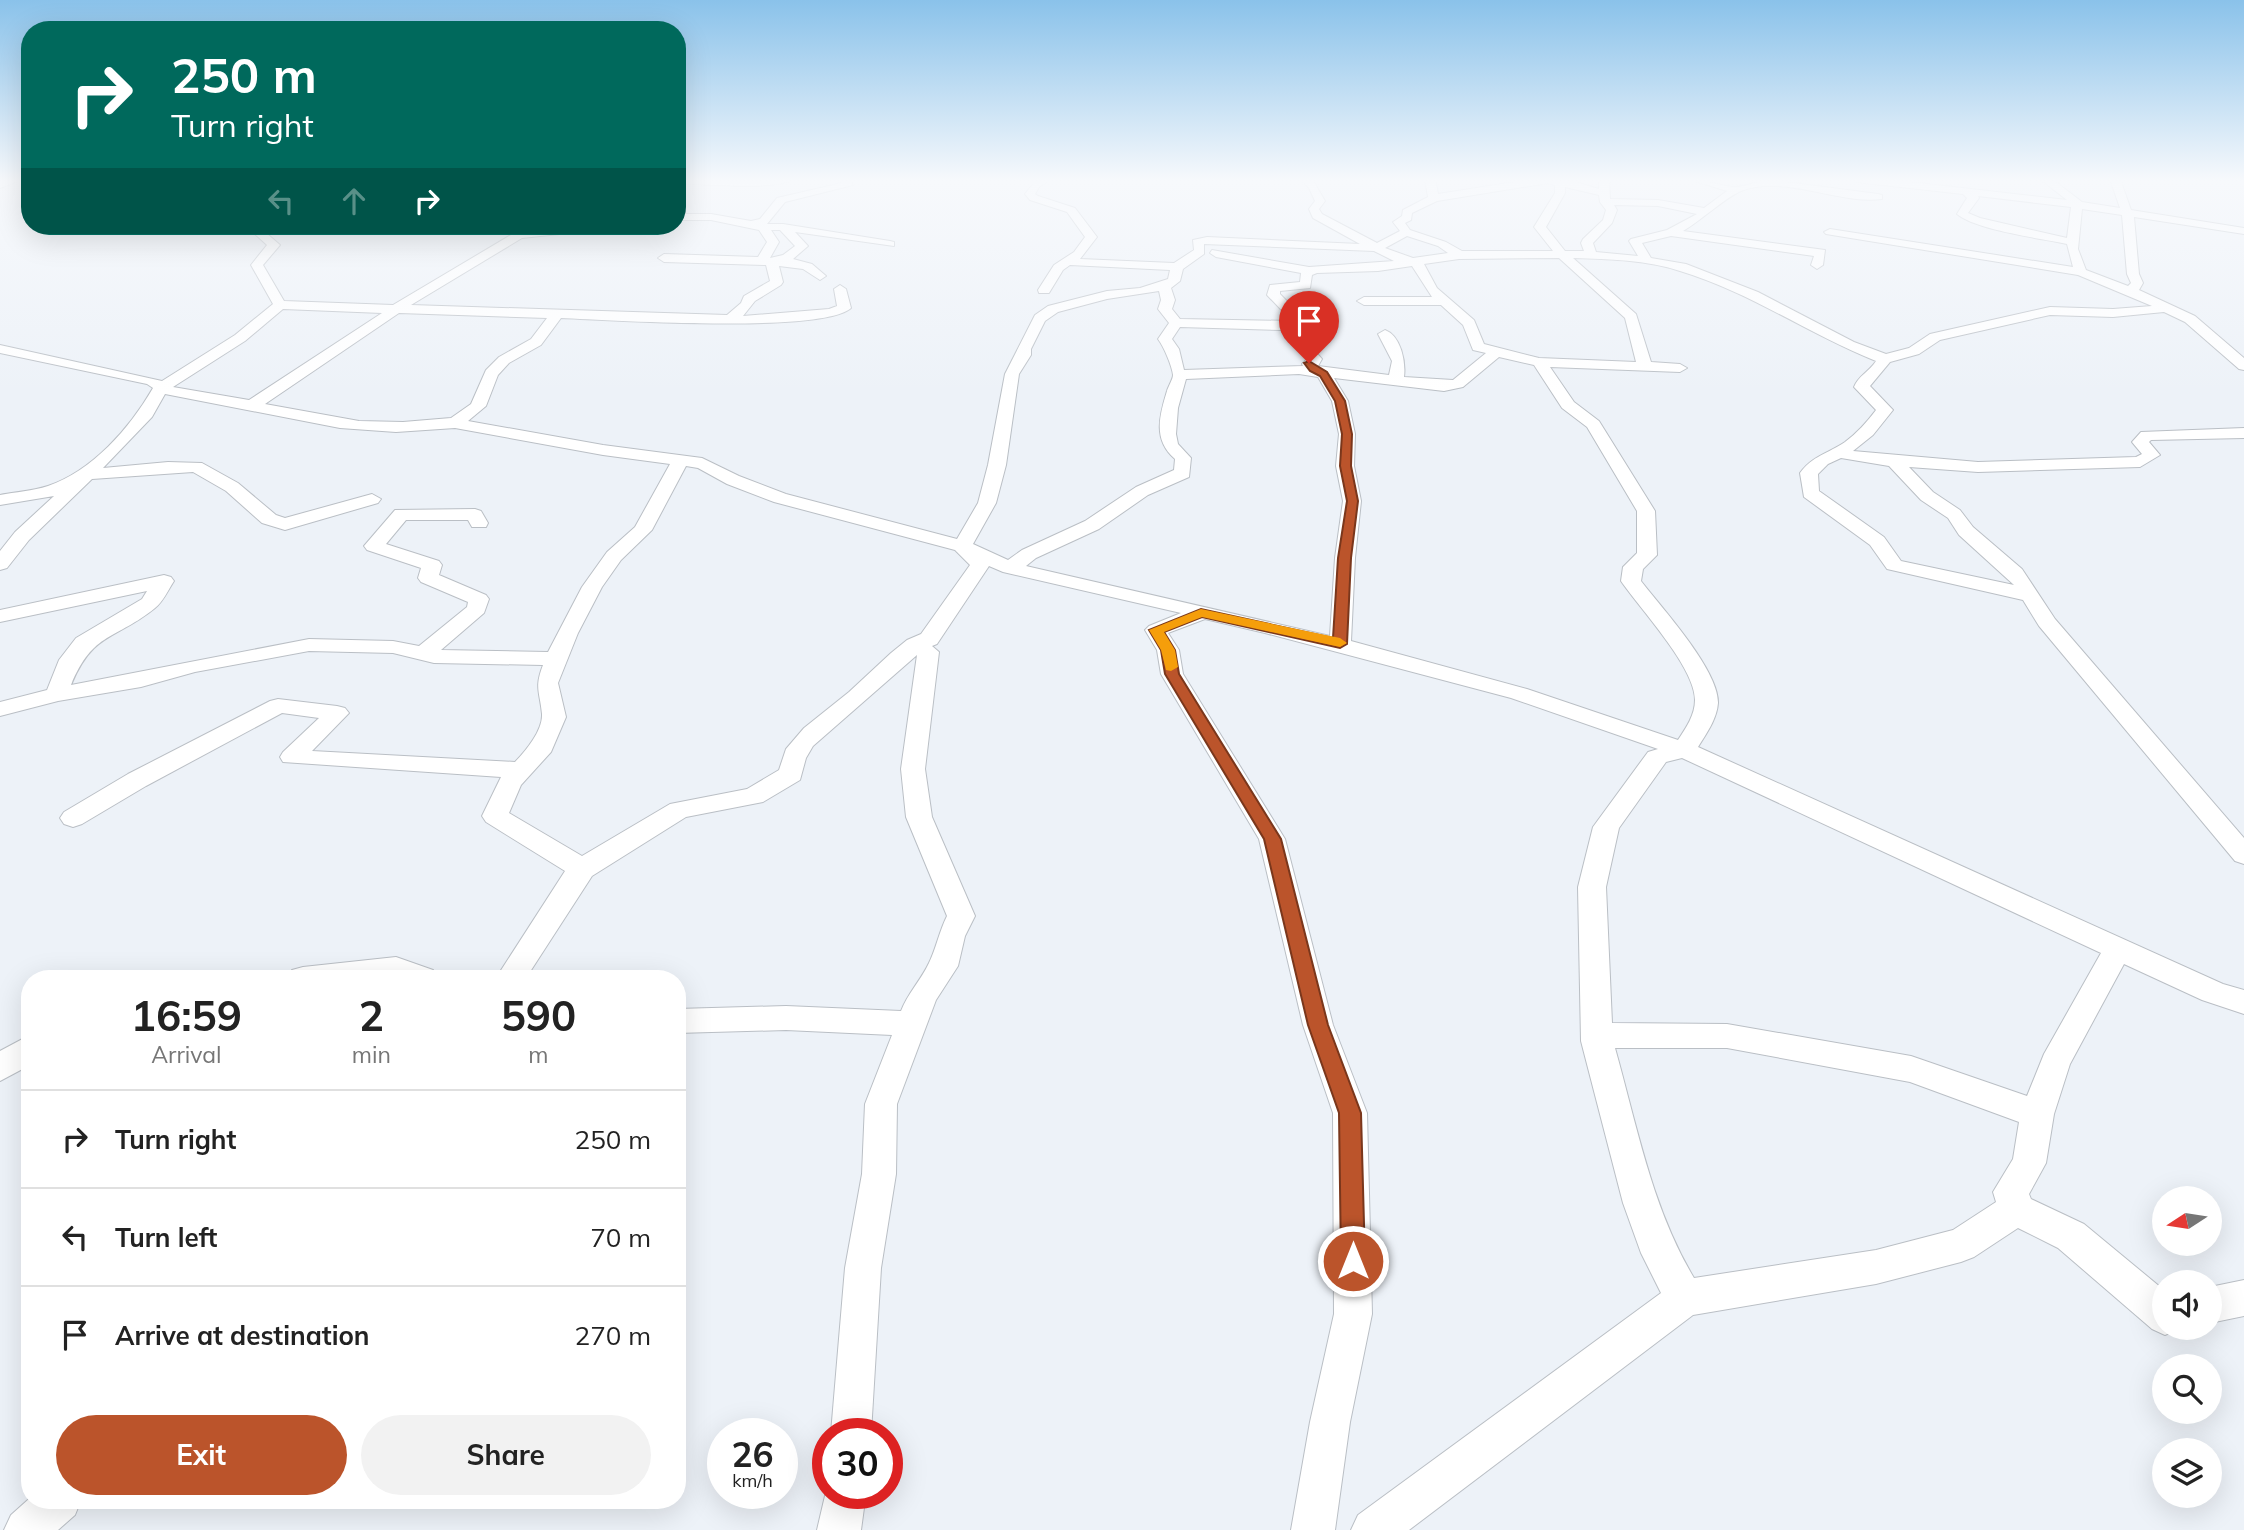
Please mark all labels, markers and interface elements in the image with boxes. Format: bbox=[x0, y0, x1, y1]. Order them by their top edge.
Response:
text: 250 m bbox=[171, 44, 317, 105]
icon: right bbox=[56, 49, 147, 140]
text: Turn right bbox=[171, 105, 314, 145]
icon: left bbox=[262, 182, 300, 220]
icon: ahead bbox=[335, 182, 373, 220]
icon: right bbox=[408, 182, 446, 220]
pin bbox=[1279, 291, 1339, 363]
icon: arrive bbox=[1290, 302, 1328, 340]
text: 16:59 bbox=[131, 989, 242, 1042]
text: 2 bbox=[359, 989, 384, 1042]
text: 590 bbox=[501, 989, 576, 1042]
text: Arrival bbox=[151, 1040, 222, 1069]
text: min bbox=[352, 1040, 391, 1069]
text: m bbox=[528, 1040, 549, 1069]
icon: right bbox=[56, 1120, 94, 1158]
text: Turn right bbox=[115, 1123, 236, 1156]
text: 250 m bbox=[575, 1123, 651, 1156]
north arrow bbox=[2152, 1186, 2222, 1256]
map controls bbox=[2152, 1186, 2222, 1508]
icon: left bbox=[56, 1218, 94, 1256]
text: Turn left bbox=[115, 1221, 217, 1254]
text: 70 m bbox=[590, 1221, 651, 1254]
position arrow bbox=[1316, 1224, 1390, 1298]
button: sound bbox=[2152, 1270, 2222, 1340]
icon: arrive bbox=[56, 1316, 94, 1354]
text: Arrive at destination bbox=[115, 1319, 370, 1352]
text: 270 m bbox=[575, 1319, 651, 1352]
button: search bbox=[2152, 1354, 2222, 1424]
button: Exit bbox=[56, 1415, 347, 1495]
button: Share bbox=[361, 1415, 651, 1495]
speed limit sign: 30 bbox=[812, 1418, 903, 1509]
text: 26 bbox=[731, 1432, 774, 1476]
button: layers bbox=[2152, 1438, 2222, 1508]
text: km/h bbox=[732, 1469, 773, 1492]

